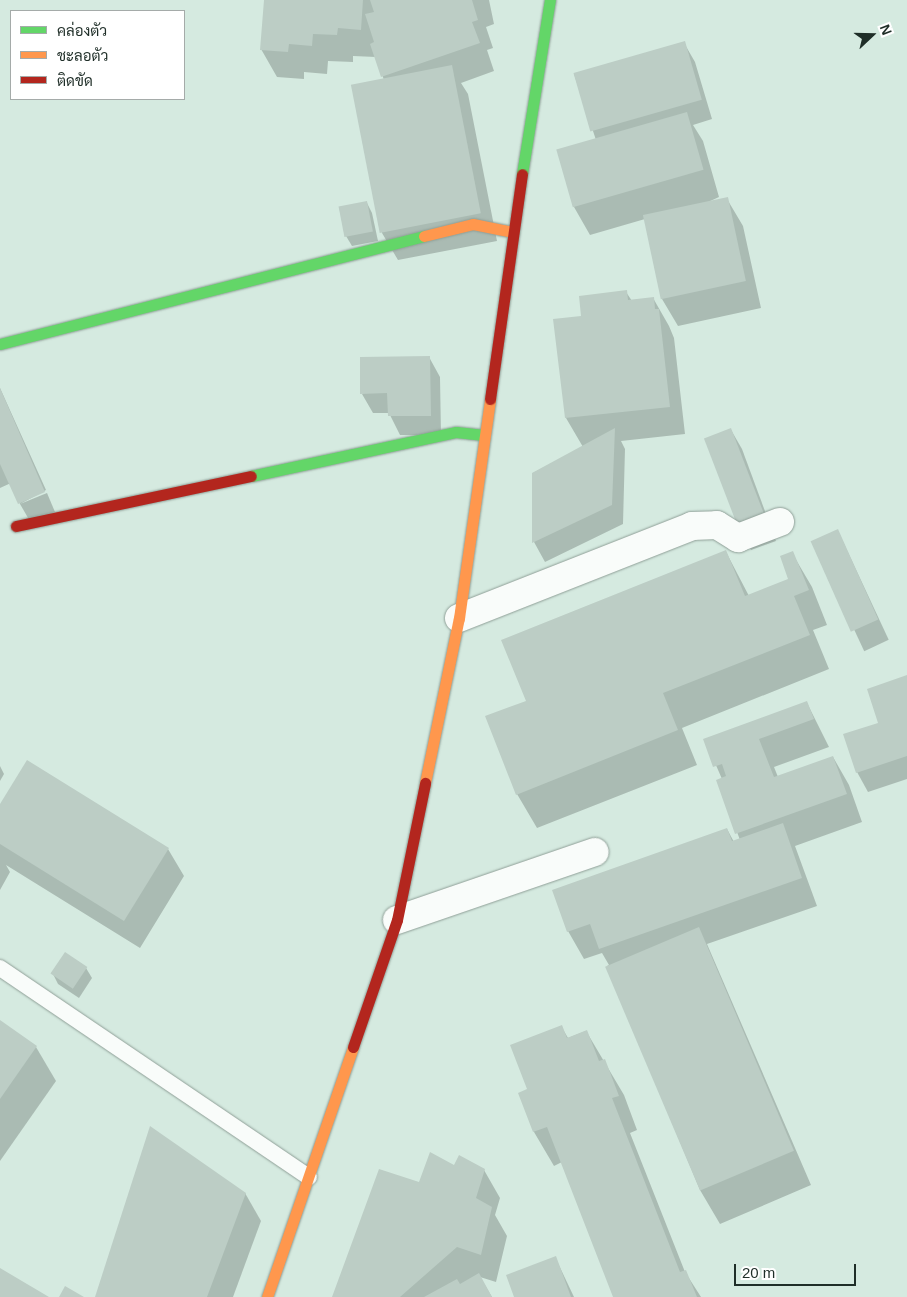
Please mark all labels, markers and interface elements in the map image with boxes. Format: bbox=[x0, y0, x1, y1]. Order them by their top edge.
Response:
legend bbox=[10, 10, 185, 100]
north arrow bbox=[847, 10, 897, 60]
text: คล่องตัว bbox=[57, 22, 107, 39]
text: N bbox=[877, 22, 895, 37]
text: ชะลอตัว bbox=[57, 47, 108, 64]
text: ติดขัด bbox=[57, 72, 93, 89]
scale bar bbox=[737, 1254, 860, 1286]
text: 20 m bbox=[742, 1264, 775, 1281]

